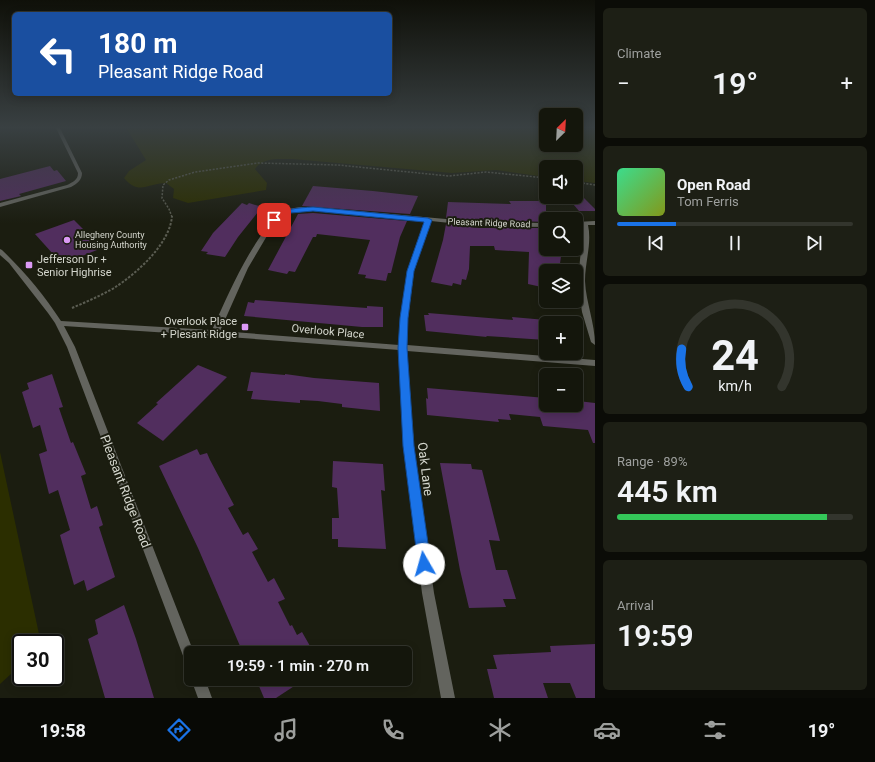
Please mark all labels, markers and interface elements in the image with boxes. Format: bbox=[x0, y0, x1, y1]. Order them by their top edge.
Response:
text: 180 m bbox=[98, 27, 177, 60]
icon: left bbox=[32, 28, 84, 80]
text: Climate bbox=[617, 46, 661, 61]
text: Pleasant Ridge Road bbox=[98, 61, 263, 82]
text: 19° bbox=[712, 66, 758, 101]
text: − bbox=[617, 71, 630, 96]
text: + bbox=[841, 71, 853, 96]
north arrow bbox=[539, 108, 583, 152]
map controls bbox=[539, 108, 583, 412]
button: sound bbox=[539, 160, 583, 204]
text: Open Road bbox=[677, 176, 751, 194]
text: Tom Ferris bbox=[677, 194, 739, 209]
pin bbox=[257, 203, 291, 237]
icon: arrive bbox=[263, 209, 285, 231]
button: search bbox=[539, 212, 583, 256]
street label: Pleasant Ridge Road bbox=[447, 217, 531, 229]
place label: Allegheny County Housing Authority bbox=[75, 230, 148, 250]
icon: previous bbox=[645, 232, 667, 254]
icon: pause bbox=[724, 232, 746, 254]
icon: next bbox=[803, 232, 825, 254]
marker: Allegheny County Housing Authority bbox=[62, 235, 72, 245]
place label: Jefferson Dr + Senior Highrise bbox=[37, 253, 112, 279]
marker: Jefferson Dr + Senior Highrise bbox=[24, 260, 34, 270]
button: layers bbox=[539, 264, 583, 308]
place label: Overlook Place + Plesant Ridge bbox=[161, 315, 237, 341]
button: + bbox=[539, 316, 583, 360]
marker: Overlook Place + Plesant Ridge bbox=[240, 322, 250, 332]
street label: Overlook Place bbox=[291, 322, 365, 341]
text: 24 bbox=[711, 331, 759, 380]
button: − bbox=[539, 368, 583, 412]
text: km/h bbox=[718, 378, 752, 394]
street label: Pleasant Ridge Road bbox=[97, 433, 154, 550]
street label: Oak Lane bbox=[415, 441, 436, 497]
text: Range · 89% bbox=[617, 454, 687, 469]
text: 445 km bbox=[617, 474, 718, 509]
position arrow bbox=[403, 543, 445, 585]
text: Arrival bbox=[617, 598, 654, 613]
text: 19:59 bbox=[617, 618, 694, 653]
speed limit sign: 30 bbox=[12, 634, 64, 686]
text: 19:59 · 1 min · 270 m bbox=[227, 657, 369, 675]
icon: directions bbox=[165, 716, 193, 744]
icon: music bbox=[272, 716, 300, 744]
icon: phone bbox=[379, 716, 407, 744]
icon: climate bbox=[486, 716, 514, 744]
icon: car bbox=[593, 716, 621, 744]
icon: filters bbox=[701, 716, 729, 744]
text: 19:58 bbox=[40, 720, 86, 741]
text: 19° bbox=[808, 720, 835, 741]

